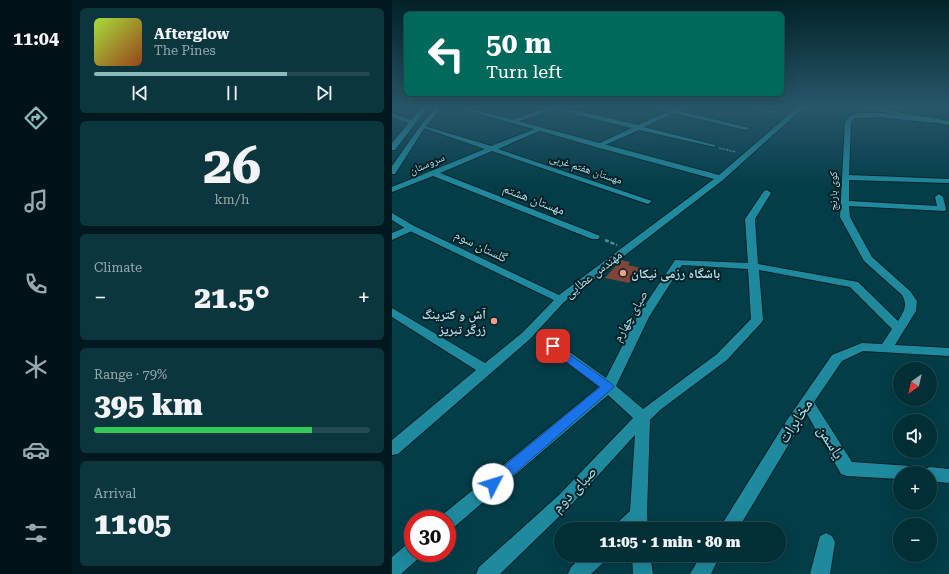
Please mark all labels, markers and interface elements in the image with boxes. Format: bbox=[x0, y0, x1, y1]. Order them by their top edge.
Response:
text: Afterglow bbox=[154, 25, 229, 43]
text: 50 m bbox=[486, 27, 551, 60]
text: 11:04 bbox=[13, 28, 59, 49]
icon: left bbox=[420, 28, 472, 80]
text: The Pines bbox=[154, 43, 216, 58]
text: Turn left bbox=[486, 61, 562, 82]
icon: previous bbox=[129, 82, 151, 104]
icon: pause bbox=[221, 82, 243, 104]
icon: next bbox=[313, 82, 335, 104]
icon: directions bbox=[22, 104, 50, 132]
text: 26 bbox=[203, 135, 261, 196]
street label: سروستان bbox=[407, 151, 447, 177]
street label: مهستان هفتم غربی bbox=[548, 151, 624, 188]
street label: کوی بارنج bbox=[827, 171, 840, 211]
street label: مهستان هشتم bbox=[501, 180, 567, 219]
icon: music bbox=[22, 187, 50, 215]
text: km/h bbox=[215, 192, 249, 207]
street label: گلستان سوم bbox=[452, 227, 510, 266]
street label: مهندس عطایی bbox=[561, 247, 625, 302]
text: Climate bbox=[94, 260, 142, 275]
place label: باشگاه رزمی نیکان bbox=[631, 266, 721, 282]
marker: باشگاه رزمی نیکان bbox=[618, 268, 628, 278]
icon: phone bbox=[22, 270, 50, 298]
text: 21.5° bbox=[194, 280, 270, 315]
text: − bbox=[94, 285, 106, 310]
text: + bbox=[358, 285, 370, 310]
street label: صبای چهارم bbox=[609, 288, 651, 345]
place label: آش و کترینگ زرگر تبریز bbox=[422, 307, 486, 337]
marker: آش و کترینگ زرگر تبریز bbox=[489, 316, 499, 326]
pin bbox=[536, 329, 570, 363]
icon: arrive bbox=[542, 335, 564, 357]
icon: climate bbox=[22, 353, 50, 381]
north arrow bbox=[893, 362, 937, 406]
map controls bbox=[893, 362, 937, 562]
text: Range · 79% bbox=[94, 367, 167, 382]
text: 395 km bbox=[94, 387, 203, 422]
street label: مخابرات bbox=[774, 395, 816, 447]
button: sound bbox=[893, 414, 937, 458]
street label: یاسمن bbox=[813, 422, 848, 463]
icon: car bbox=[22, 436, 50, 464]
street label: صبای دوم bbox=[547, 462, 601, 517]
position arrow bbox=[472, 463, 514, 505]
button: + bbox=[893, 466, 937, 510]
text: Arrival bbox=[94, 486, 136, 501]
text: 11:05 bbox=[94, 506, 171, 541]
speed limit sign: 30 bbox=[404, 510, 456, 562]
button: − bbox=[893, 518, 937, 562]
icon: filters bbox=[22, 519, 50, 547]
text: 11:05 · 1 min · 80 m bbox=[599, 533, 741, 551]

